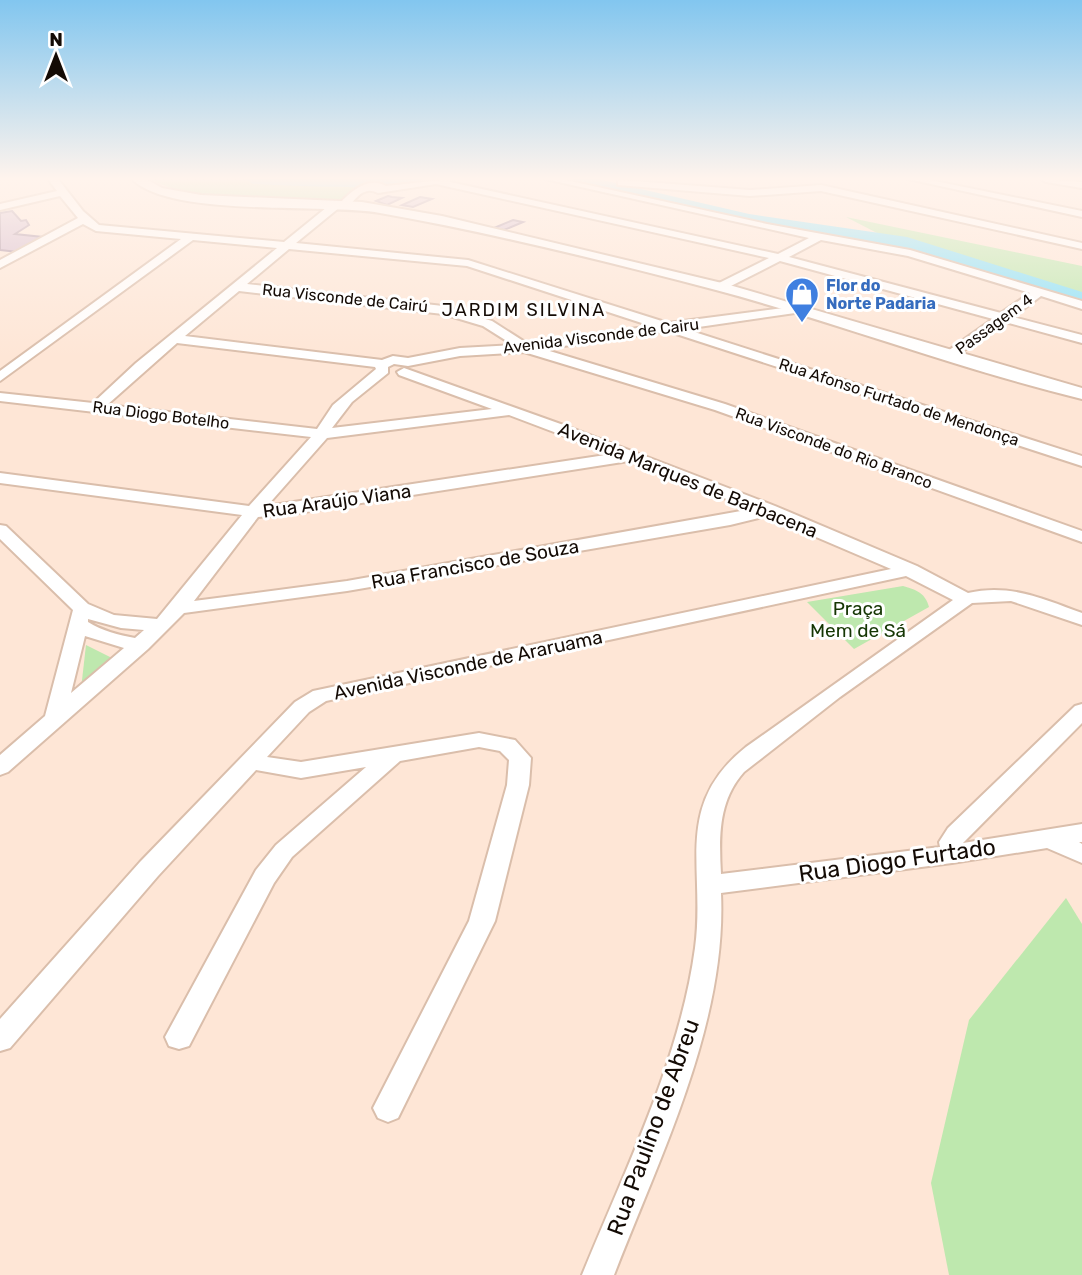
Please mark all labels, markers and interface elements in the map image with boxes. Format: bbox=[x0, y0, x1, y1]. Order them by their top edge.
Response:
north arrow bbox=[21, 21, 91, 91]
text: N bbox=[49, 28, 63, 51]
shop icon: Flor do Norte Padaria bbox=[783, 275, 821, 324]
place label: Flor do Norte Padaria bbox=[826, 276, 936, 313]
street label: Rua Visconde de Cairú bbox=[261, 280, 429, 316]
street label: Passagem 4 bbox=[952, 290, 1036, 358]
district label: JARDIM SILVINA bbox=[442, 299, 606, 321]
street label: Avenida Visconde de Cairu bbox=[502, 315, 700, 357]
street label: Rua Afonso Furtado de Mendonça bbox=[777, 354, 1021, 450]
street label: Rua Diogo Botelho bbox=[92, 397, 230, 433]
street label: Rua Visconde do Rio Branco bbox=[733, 403, 935, 493]
street label: Avenida Marques de Barbacena bbox=[555, 417, 821, 543]
street label: Rua Araújo Viana bbox=[261, 479, 413, 523]
street label: Rua Francisco de Souza bbox=[369, 534, 581, 594]
park label: Praça Mem de Sá bbox=[810, 597, 906, 642]
street label: Avenida Visconde de Araruama bbox=[332, 625, 604, 705]
street label: Rua Diogo Furtado bbox=[797, 832, 997, 888]
street label: Rua Paulino de Abreu bbox=[601, 1015, 705, 1239]

